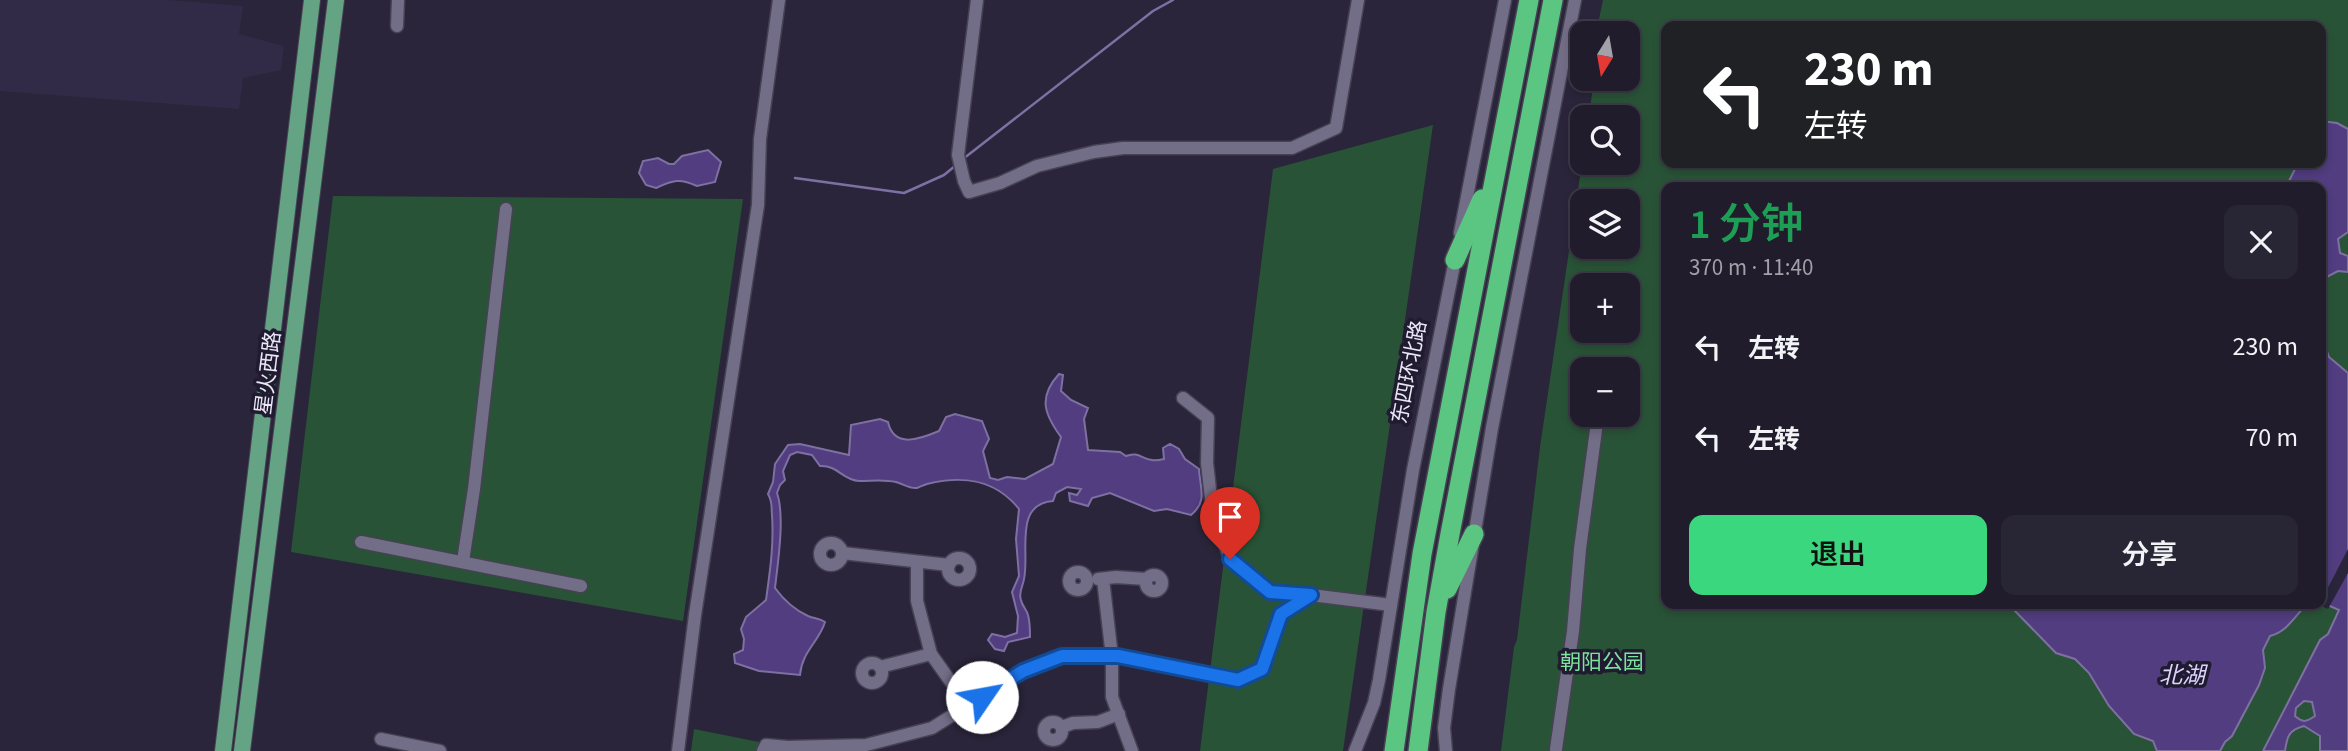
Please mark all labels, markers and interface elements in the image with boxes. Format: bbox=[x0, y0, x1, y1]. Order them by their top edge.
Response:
north arrow bbox=[1570, 21, 1640, 91]
map controls bbox=[1570, 21, 1640, 427]
text: 230 m bbox=[1804, 35, 1933, 105]
icon: left bbox=[1689, 49, 1780, 140]
text: 左转 bbox=[1804, 104, 1868, 150]
button: search bbox=[1570, 105, 1640, 175]
button: layers bbox=[1570, 189, 1640, 259]
text: 1 分钟 bbox=[1689, 195, 1803, 255]
button: close bbox=[2224, 205, 2298, 279]
text: 370 m · 11:40 bbox=[1689, 251, 1813, 284]
button: + bbox=[1570, 273, 1640, 343]
street label: 东四环北路 bbox=[1384, 318, 1434, 426]
icon: left bbox=[1689, 328, 1727, 366]
text: 230 m bbox=[2232, 328, 2298, 365]
street label: 星火西路 bbox=[248, 329, 288, 417]
text: 左转 bbox=[1748, 330, 1800, 367]
button: − bbox=[1570, 357, 1640, 427]
icon: left bbox=[1689, 419, 1727, 457]
text: 70 m bbox=[2245, 419, 2298, 456]
text: 左转 bbox=[1748, 421, 1800, 458]
pin bbox=[1200, 487, 1260, 559]
icon: arrive bbox=[1211, 498, 1249, 536]
button: 退出 bbox=[1689, 515, 1987, 595]
button: 分享 bbox=[2001, 515, 2298, 595]
park label: 朝阳公园 bbox=[1560, 647, 1644, 677]
water label: 北湖 bbox=[2159, 659, 2208, 692]
position arrow bbox=[945, 660, 1019, 734]

